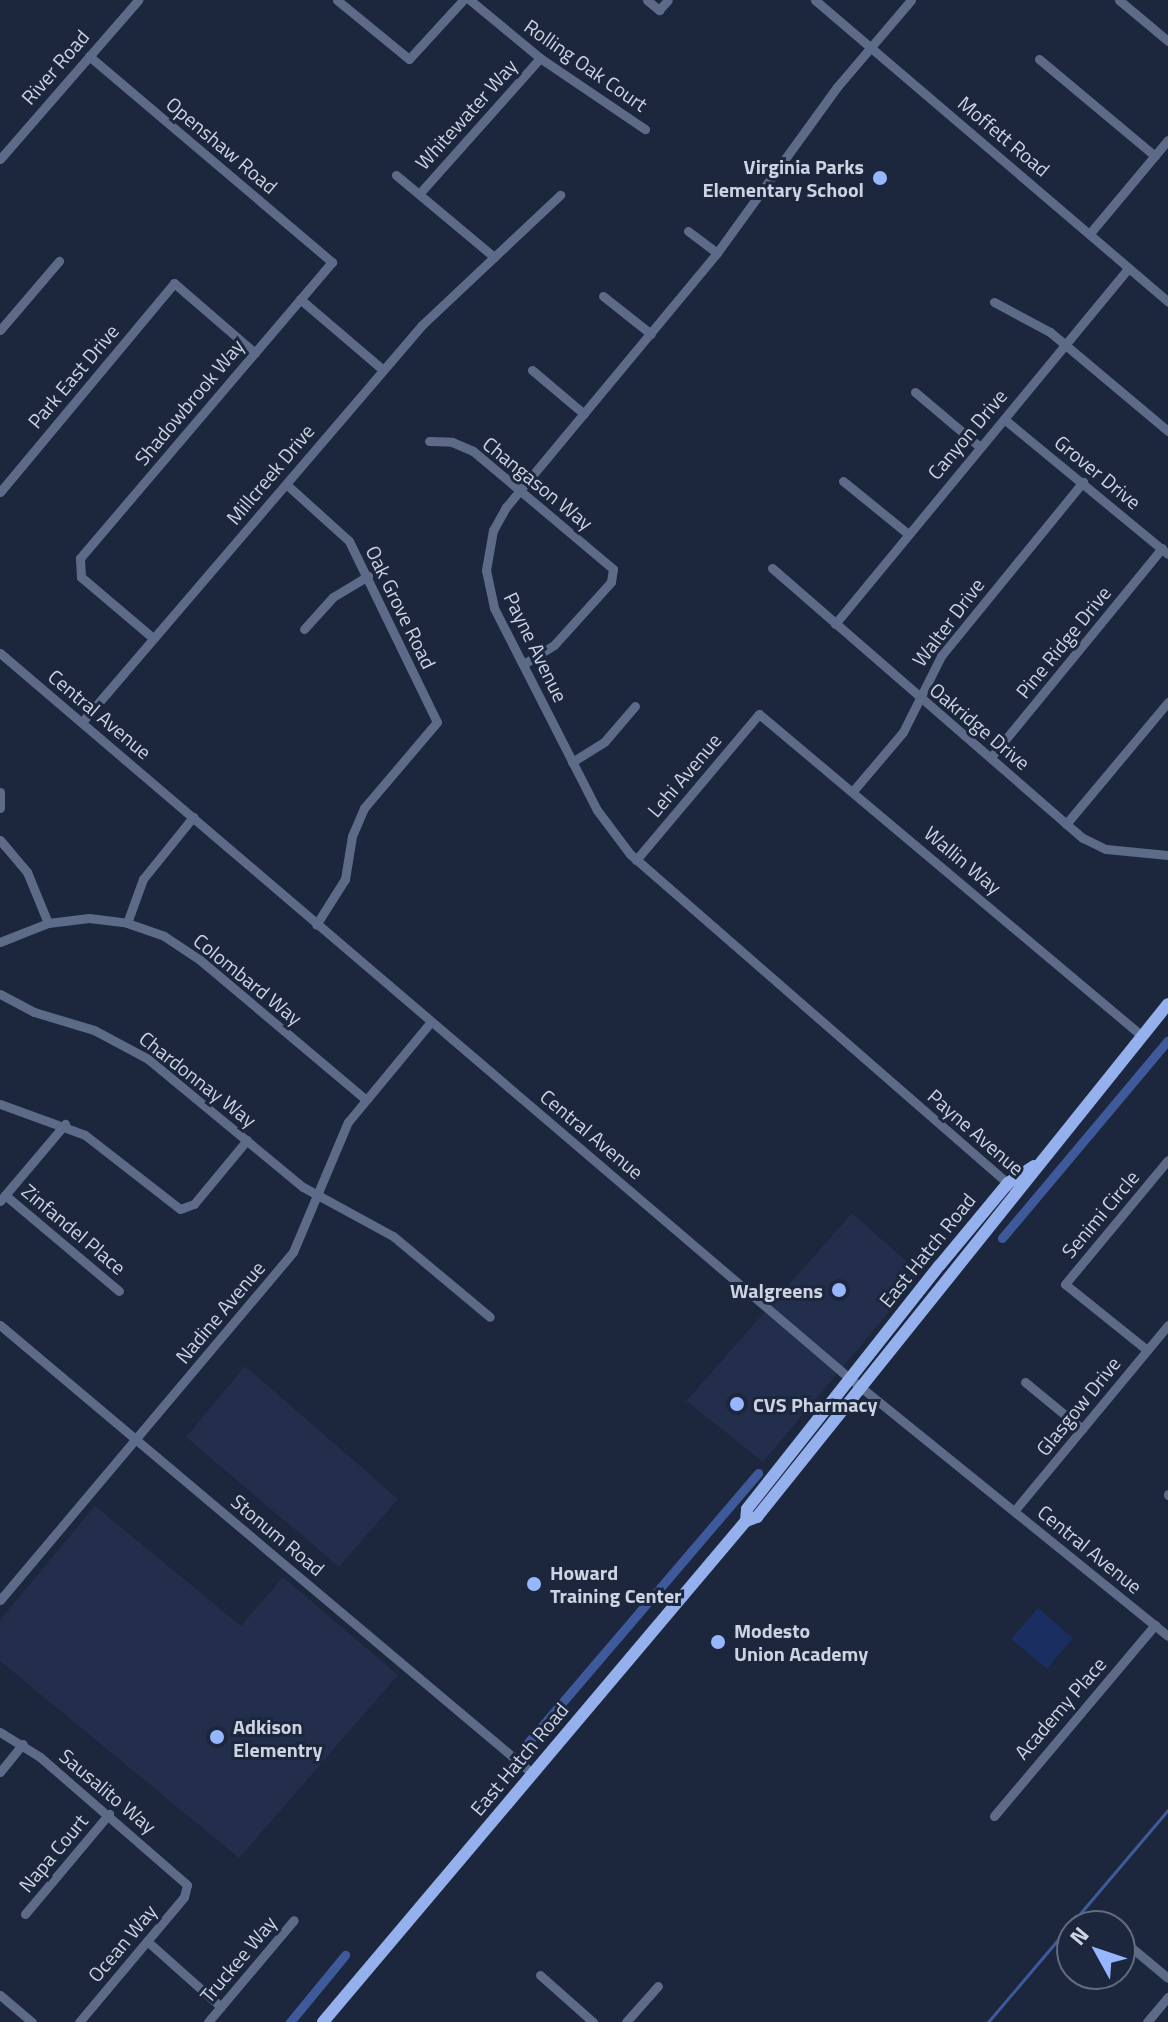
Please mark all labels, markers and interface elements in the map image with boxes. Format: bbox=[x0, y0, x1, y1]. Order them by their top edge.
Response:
street label: Rolling Oak Court bbox=[520, 14, 652, 116]
street label: River Road bbox=[16, 25, 94, 109]
street label: Whitewater Way bbox=[410, 54, 522, 174]
street label: Moffett Road bbox=[953, 91, 1055, 181]
street label: Openshaw Road bbox=[162, 92, 282, 198]
place label: Virginia Parks Elementary School bbox=[702, 154, 864, 201]
marker: Virginia Parks Elementary School bbox=[871, 169, 889, 187]
street label: Park East Drive bbox=[23, 319, 123, 433]
street label: Shadowbrook Way bbox=[129, 334, 249, 470]
street label: Canyon Drive bbox=[922, 384, 1012, 484]
street label: Millcreek Drive bbox=[221, 419, 319, 529]
street label: Grover Drive bbox=[1050, 430, 1146, 514]
street label: Changason Way bbox=[478, 431, 598, 535]
street label: Oak Grove Road bbox=[361, 542, 441, 672]
street label: Walter Drive bbox=[907, 573, 989, 671]
street label: Pine Ridge Drive bbox=[1010, 581, 1116, 703]
street label: Payne Avenue bbox=[499, 588, 573, 706]
street label: Central Avenue bbox=[44, 664, 156, 764]
street label: Oakridge Drive bbox=[925, 677, 1035, 775]
street label: Lehi Avenue bbox=[642, 728, 726, 822]
street label: Wallin Way bbox=[920, 821, 1006, 899]
street label: Colombard Way bbox=[189, 928, 307, 1030]
street label: Chardonnay Way bbox=[135, 1026, 261, 1132]
street label: Central Avenue bbox=[536, 1084, 648, 1184]
street label: Payne Avenue bbox=[923, 1084, 1029, 1180]
street label: Senimi Circle bbox=[1056, 1165, 1144, 1263]
street label: Zinfandel Place bbox=[17, 1179, 131, 1279]
street label: East Hatch Road bbox=[874, 1188, 980, 1312]
street label: Nadine Avenue bbox=[170, 1256, 270, 1368]
place label: Walgreens bbox=[730, 1278, 823, 1302]
marker: Walgreens bbox=[830, 1281, 848, 1299]
street label: Glasgow Drive bbox=[1031, 1352, 1125, 1460]
place label: CVS Pharmacy bbox=[753, 1392, 877, 1416]
marker: CVS Pharmacy bbox=[728, 1395, 746, 1413]
street label: Stonum Road bbox=[227, 1489, 329, 1581]
street label: Central Avenue bbox=[1033, 1500, 1147, 1598]
place label: Howard Training Center bbox=[550, 1560, 682, 1607]
marker: Howard Training Center bbox=[525, 1575, 543, 1593]
place label: Modesto Union Academy bbox=[734, 1618, 868, 1665]
marker: Modesto Union Academy bbox=[709, 1633, 727, 1651]
street label: Academy Place bbox=[1009, 1652, 1111, 1764]
street label: East Hatch Road bbox=[465, 1698, 573, 1820]
place label: Adkison Elementry bbox=[233, 1714, 322, 1761]
marker: Adkison Elementry bbox=[208, 1728, 226, 1746]
street label: Sausalito Way bbox=[55, 1744, 161, 1838]
street label: Napa Court bbox=[14, 1809, 92, 1897]
street label: Ocean Way bbox=[83, 1899, 161, 1987]
north arrow bbox=[1056, 1910, 1136, 1990]
street label: Truckee Way bbox=[195, 1911, 281, 2007]
text: N bbox=[1061, 1919, 1097, 1953]

